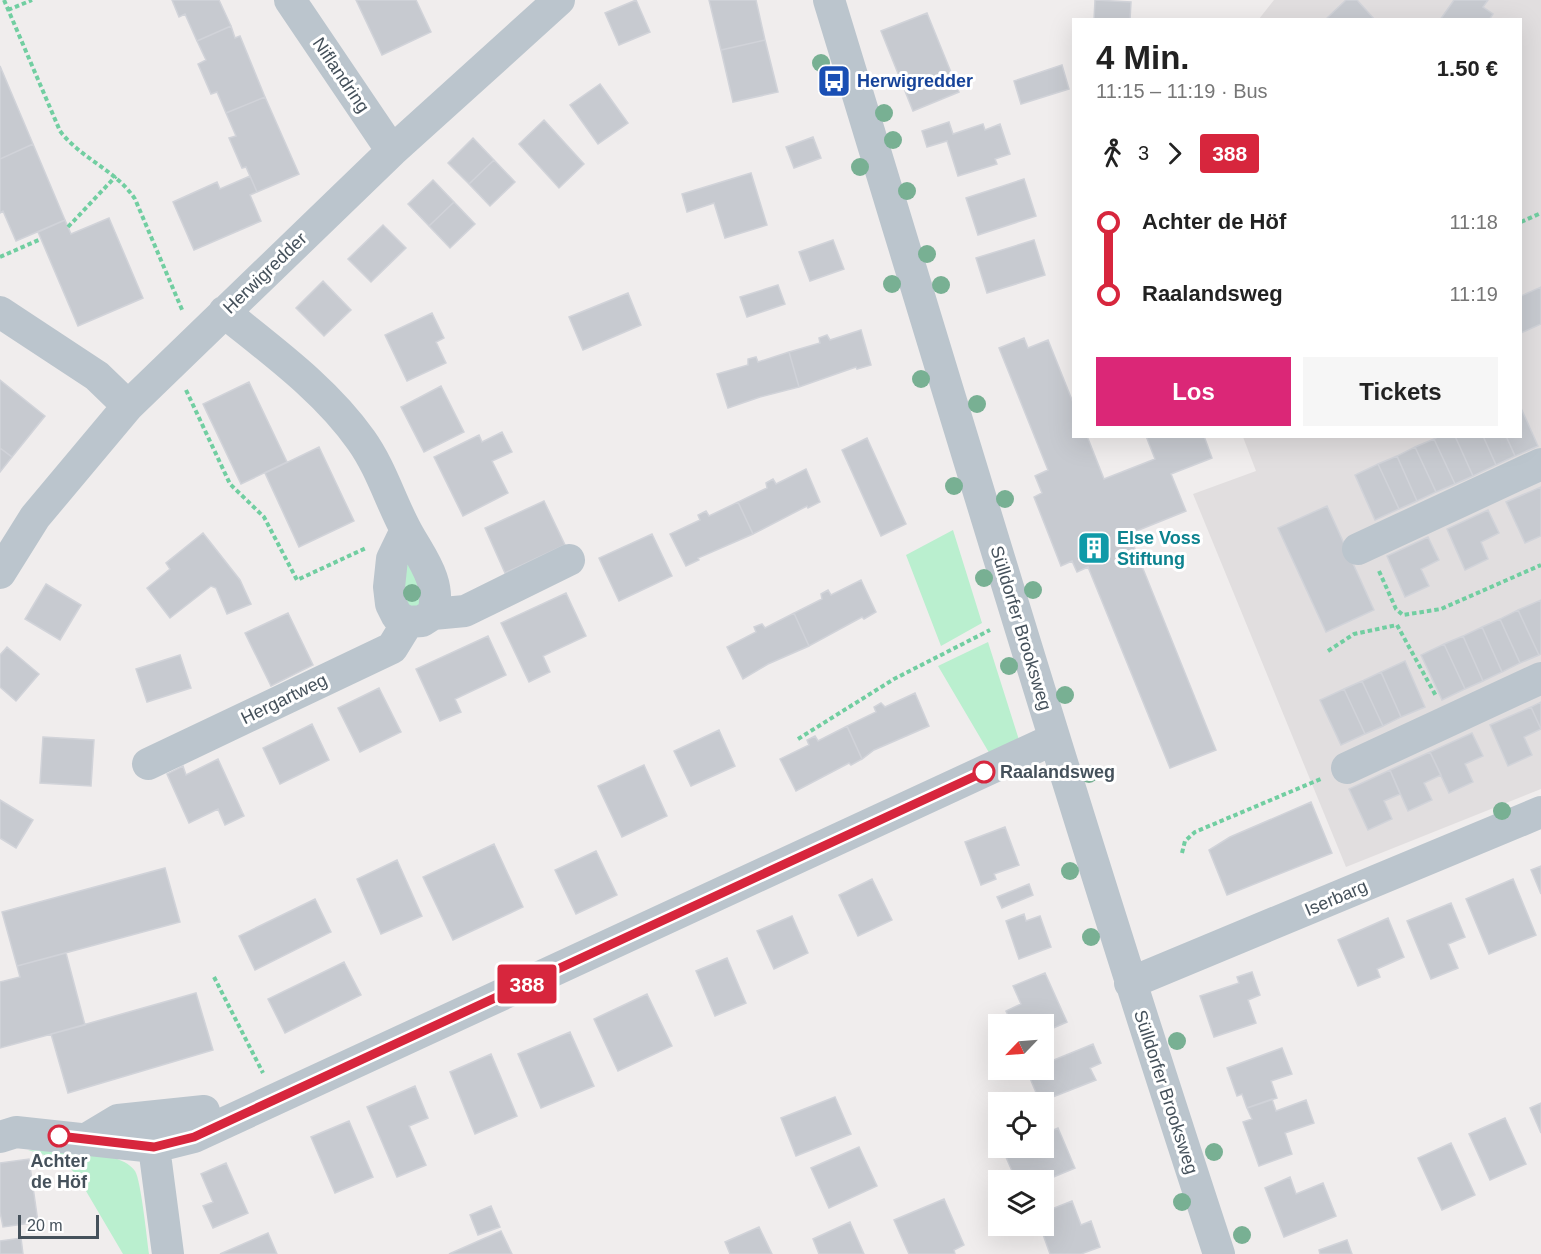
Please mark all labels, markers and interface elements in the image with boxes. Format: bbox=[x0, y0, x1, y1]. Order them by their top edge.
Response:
street label: Niflandring bbox=[309, 34, 373, 116]
text: 4 Min. bbox=[1096, 39, 1190, 76]
text: 1.50 € bbox=[1437, 56, 1498, 81]
bus stop icon: Herwigredder bbox=[816, 63, 852, 99]
place label: Herwigredder bbox=[857, 71, 973, 91]
text: 11:15 – 11:19 · Bus bbox=[1096, 80, 1268, 102]
icon: walk bbox=[1096, 137, 1129, 170]
icon: forward bbox=[1158, 137, 1191, 170]
text: 3 bbox=[1138, 142, 1149, 164]
text: 388 bbox=[1212, 142, 1247, 165]
text: Achter de Höf bbox=[1142, 209, 1286, 234]
text: 11:18 bbox=[1449, 211, 1498, 233]
street label: Herwigredder bbox=[219, 228, 311, 318]
text: Raalandsweg bbox=[1142, 281, 1283, 306]
text: 11:19 bbox=[1449, 283, 1498, 305]
button: Los bbox=[1096, 357, 1291, 426]
button: Tickets bbox=[1303, 357, 1498, 426]
place label: Else Voss Stiftung bbox=[1117, 528, 1201, 569]
building icon: Else Voss Stiftung bbox=[1076, 530, 1112, 566]
street label: Sülldorfer Brooksweg bbox=[986, 543, 1056, 713]
street label: Hergartweg bbox=[238, 670, 330, 728]
marker: Raalandsweg bbox=[973, 761, 995, 783]
place label: Raalandsweg bbox=[1000, 762, 1115, 782]
street label: Iserbarg bbox=[1302, 876, 1370, 920]
line badge: 388 bbox=[492, 964, 562, 1004]
text: 388 bbox=[509, 973, 545, 996]
street label: Sülldorfer Brooksweg bbox=[1130, 1008, 1202, 1176]
north arrow bbox=[988, 1014, 1054, 1080]
map controls bbox=[988, 1014, 1054, 1236]
button: locate bbox=[988, 1092, 1054, 1158]
marker: Achter de Höf bbox=[48, 1125, 70, 1147]
place label: Achter de Höf bbox=[30, 1151, 88, 1192]
button: layers bbox=[988, 1170, 1054, 1236]
scale bar bbox=[18, 1212, 99, 1240]
text: 20 m bbox=[27, 1217, 63, 1234]

